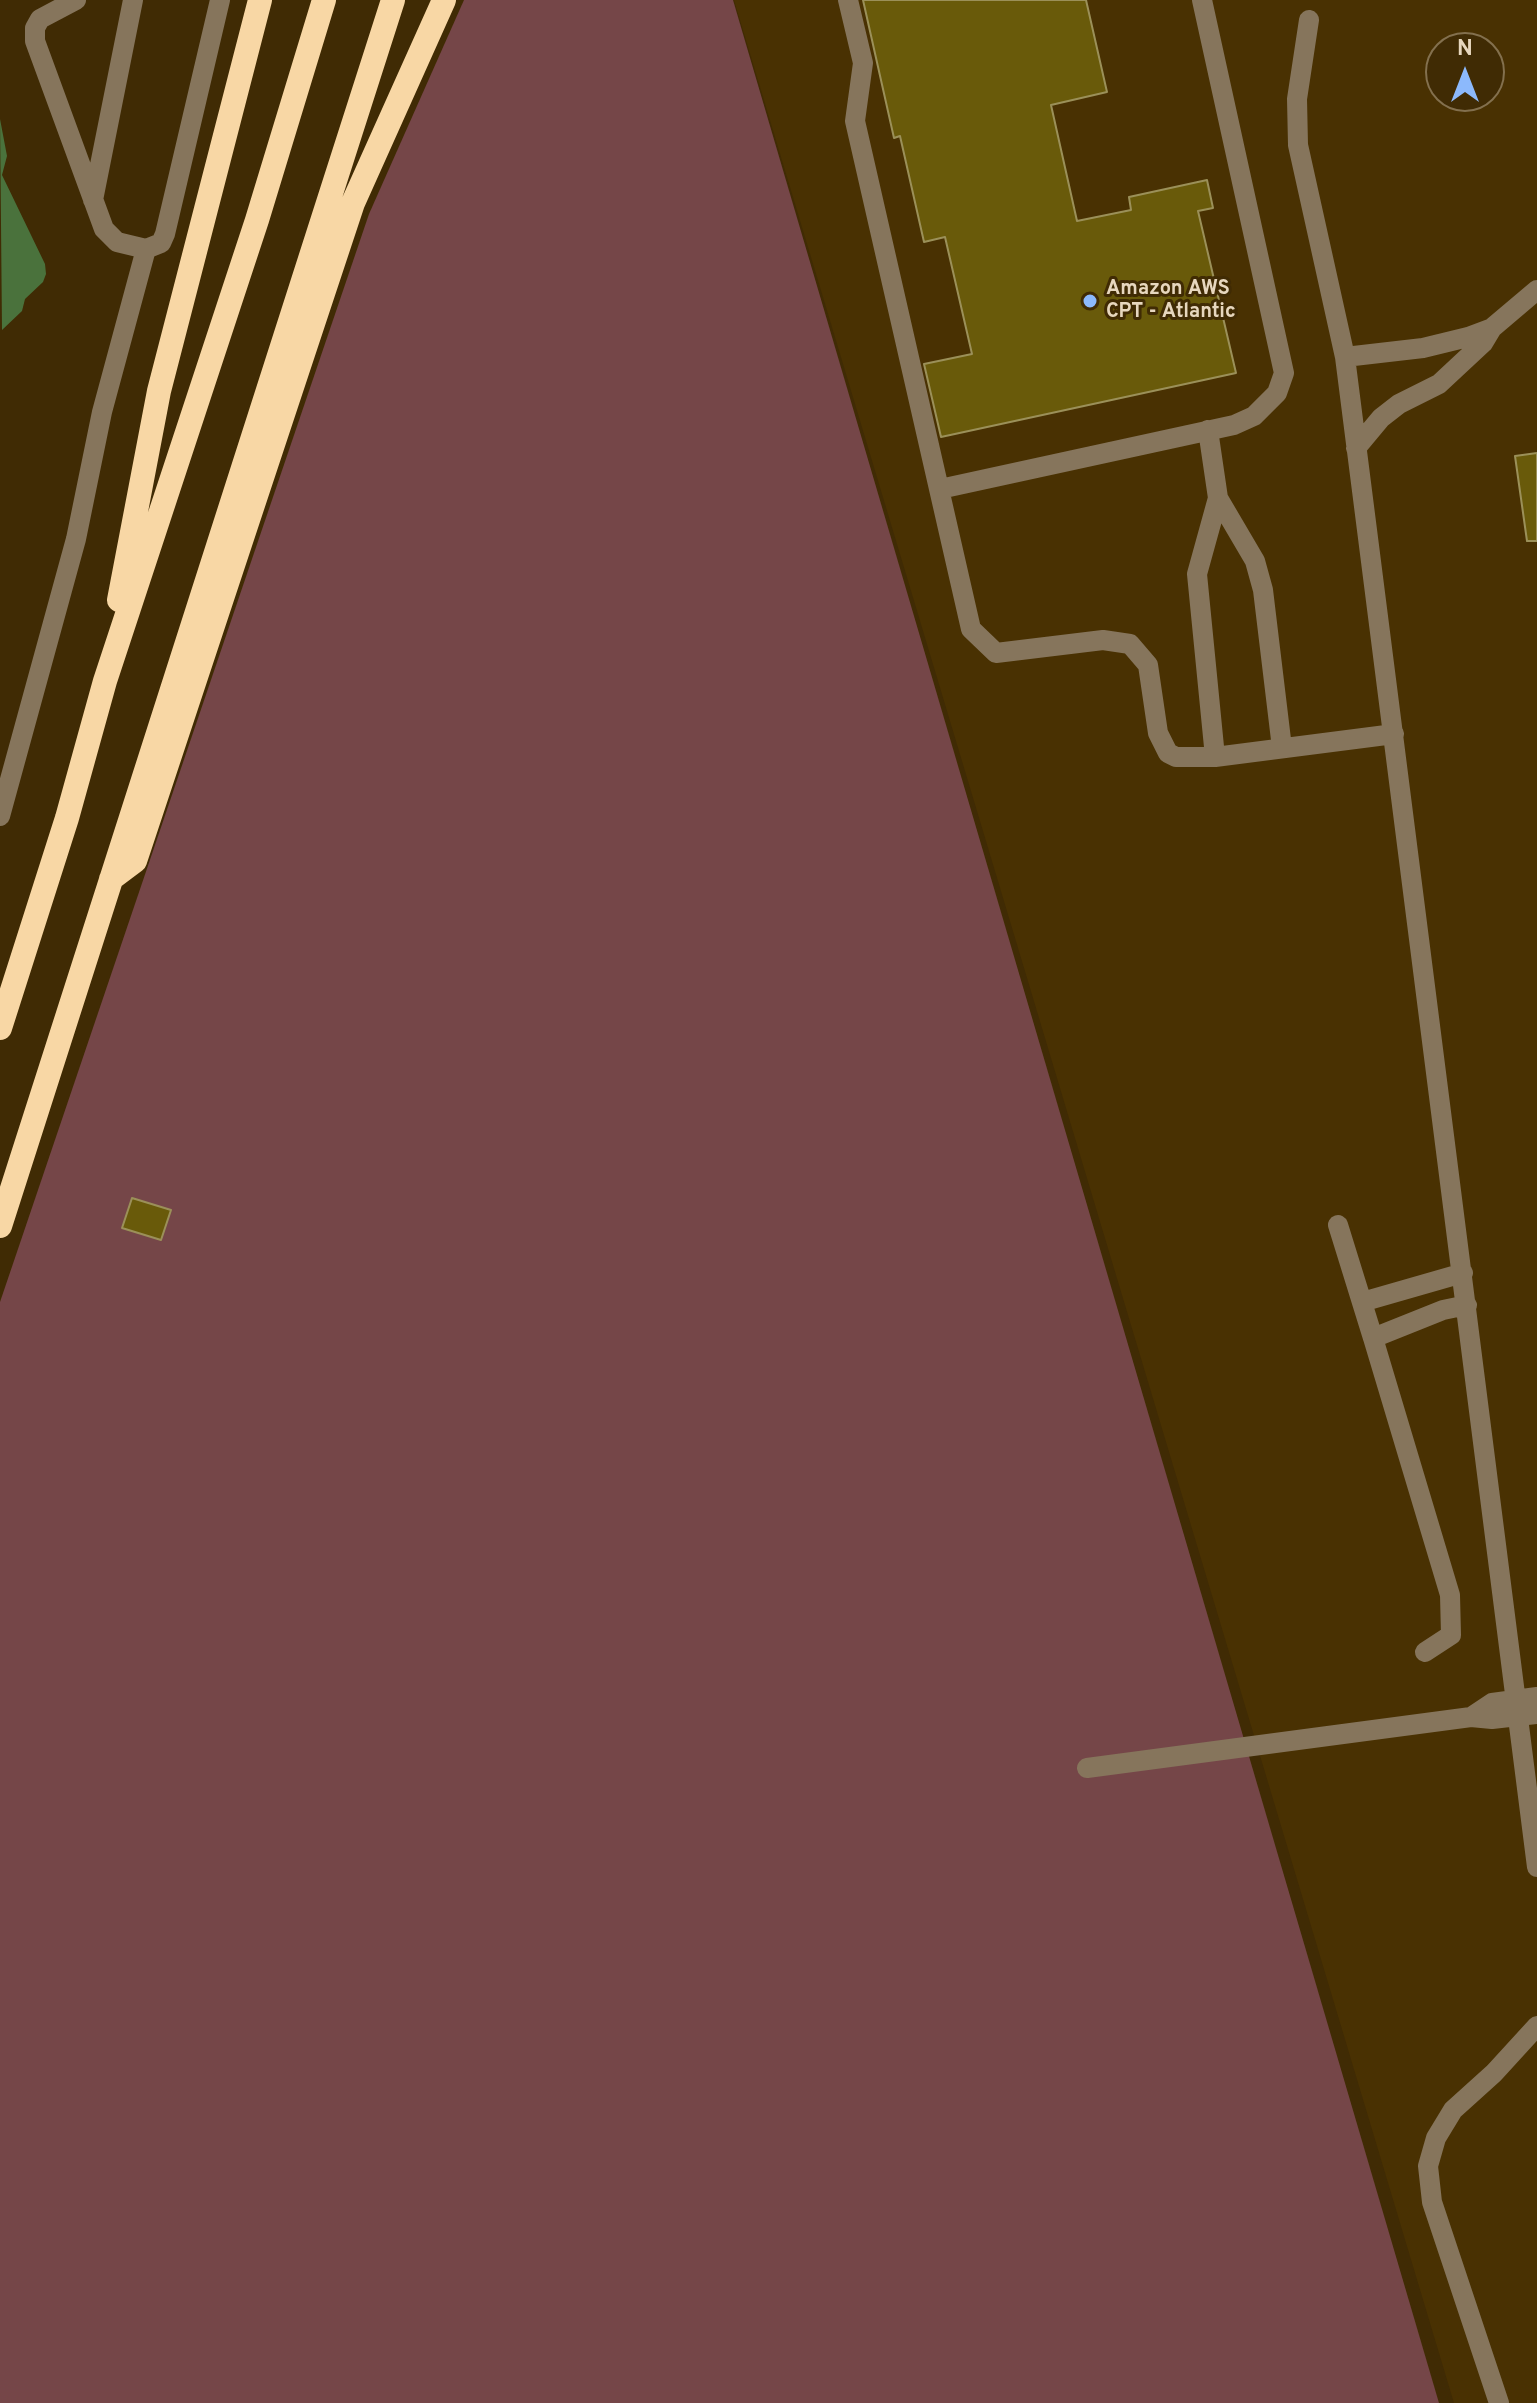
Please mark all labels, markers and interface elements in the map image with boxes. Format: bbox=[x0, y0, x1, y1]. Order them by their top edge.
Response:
north arrow bbox=[1425, 32, 1505, 112]
text: N bbox=[1457, 36, 1473, 63]
place label: Amazon AWS CPT - Atlantic bbox=[1106, 278, 1236, 325]
marker: Amazon AWS CPT - Atlantic bbox=[1081, 292, 1099, 310]

